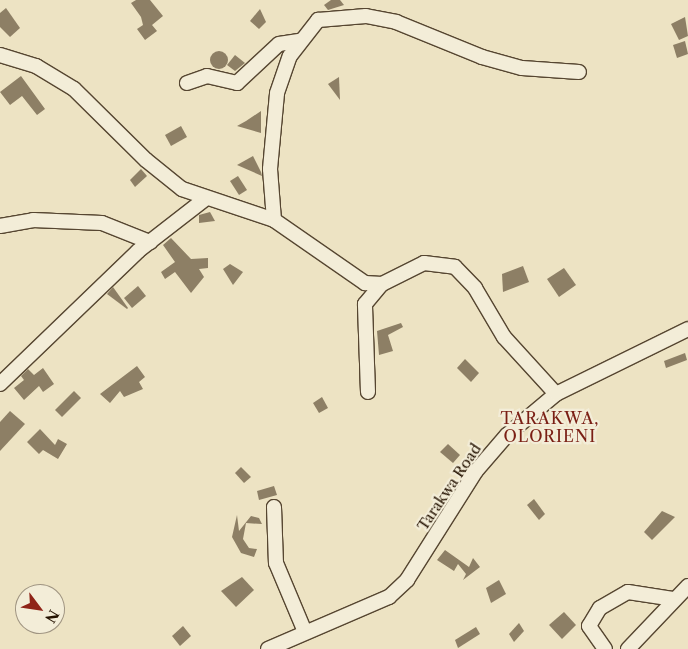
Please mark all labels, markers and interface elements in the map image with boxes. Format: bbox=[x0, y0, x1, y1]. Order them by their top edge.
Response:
district label: TARAKWA, OLORIENI bbox=[499, 408, 601, 446]
street label: Tarakwa Road bbox=[413, 440, 485, 534]
north arrow bbox=[15, 584, 65, 634]
text: N bbox=[41, 606, 63, 626]

